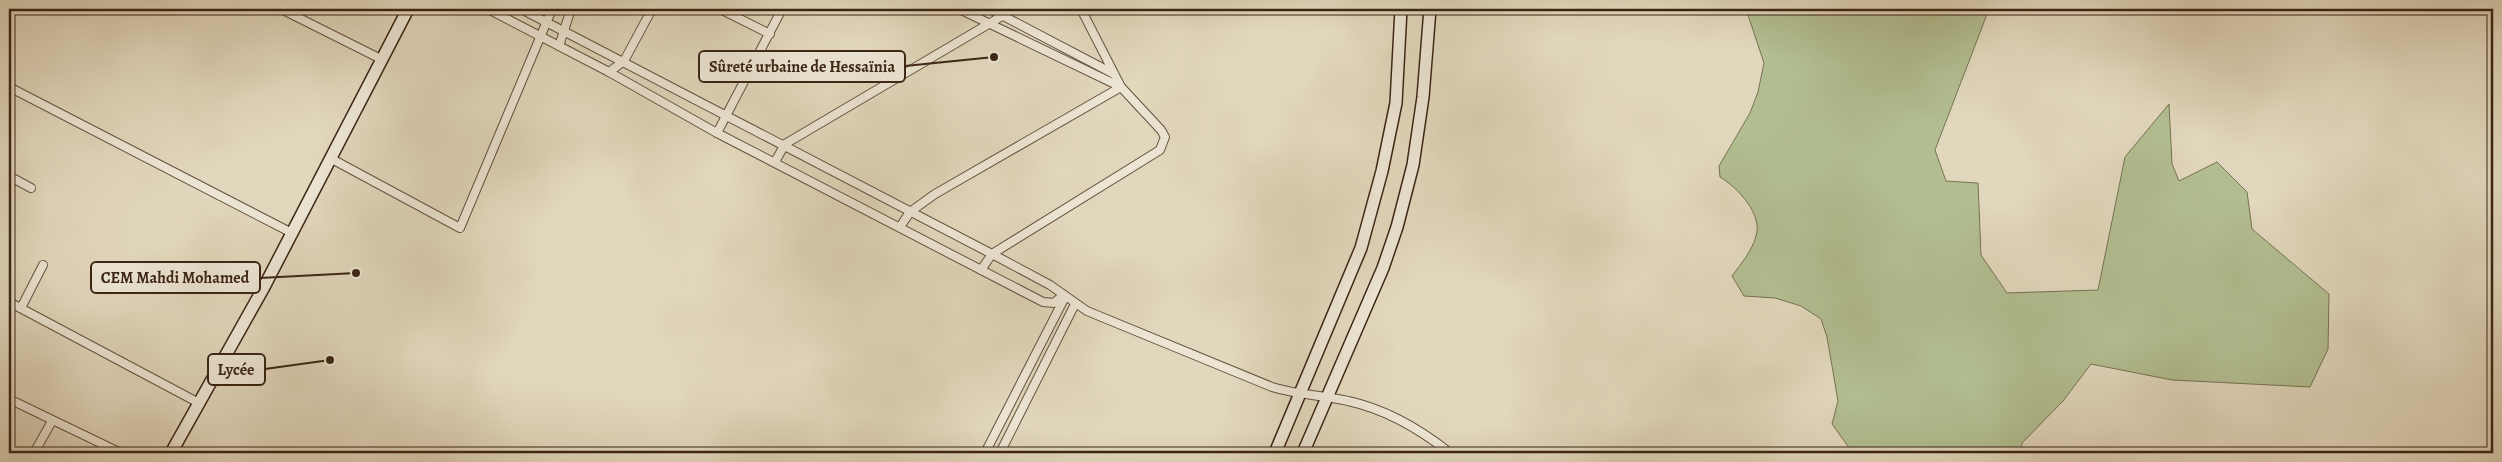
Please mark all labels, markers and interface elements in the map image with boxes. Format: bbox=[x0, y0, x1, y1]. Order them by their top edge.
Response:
callout: Sûreté urbaine de Hessaïnia bbox=[699, 51, 905, 82]
text: Sûreté urbaine de Hessaïnia bbox=[709, 56, 895, 78]
callout: CEM Mahdi Mohamed bbox=[91, 262, 260, 293]
text: CEM Mahdi Mohamed bbox=[101, 267, 250, 289]
callout: Lycée bbox=[208, 354, 265, 385]
text: Lycée bbox=[218, 359, 254, 381]

